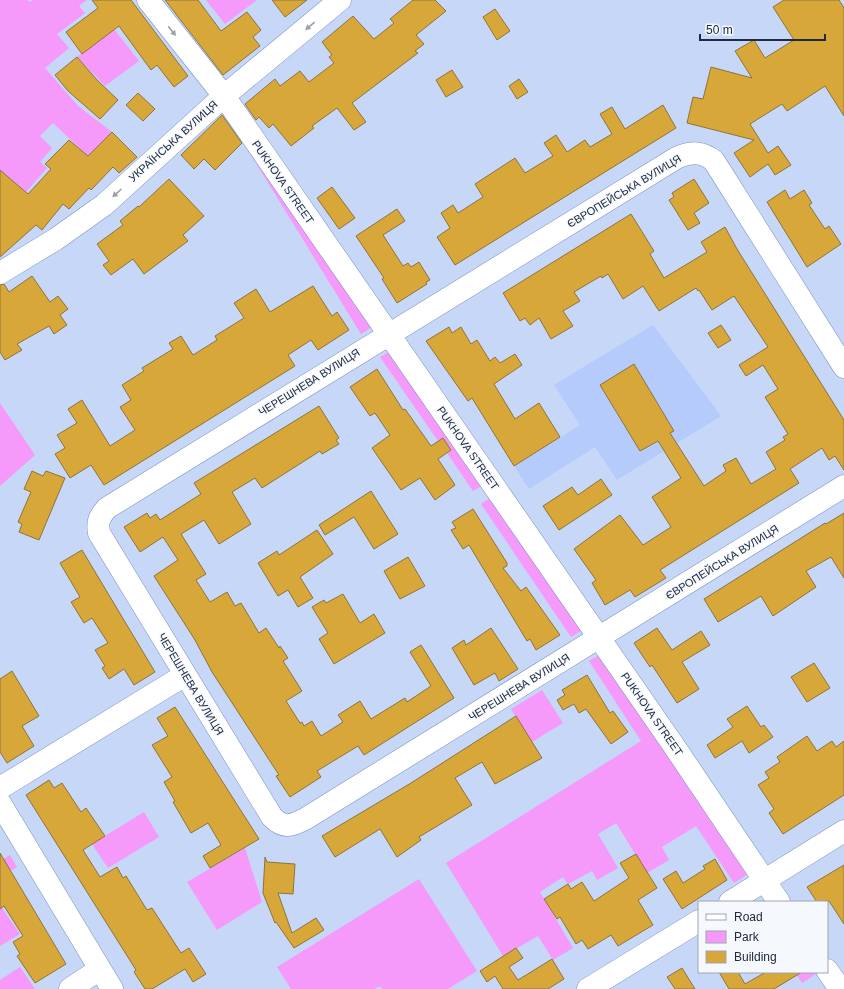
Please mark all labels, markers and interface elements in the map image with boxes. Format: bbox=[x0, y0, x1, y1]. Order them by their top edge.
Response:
scale bar bbox=[700, 16, 825, 42]
one-way arrow bbox=[305, 21, 316, 30]
text: 50 m bbox=[706, 23, 733, 37]
one-way arrow bbox=[168, 25, 176, 36]
street label: УКРАЇНСЬКА ВУЛИЦЯ bbox=[126, 98, 220, 184]
street label: PUKHOVA STREET bbox=[250, 138, 316, 226]
street label: ЄВРОПЕЙСЬКА ВУЛИЦЯ bbox=[565, 152, 683, 230]
one-way arrow bbox=[112, 188, 121, 197]
street label: ЧЕРЕШНЕВА ВУЛИЦЯ bbox=[256, 346, 362, 418]
street label: PUKHOVA STREET bbox=[435, 404, 501, 492]
street label: ЄВРОПЕЙСЬКА ВУЛИЦЯ bbox=[663, 522, 781, 602]
street label: ЧЕРЕШНЕВА ВУЛИЦЯ bbox=[156, 631, 226, 737]
street label: ЧЕРЕШНЕВА ВУЛИЦЯ bbox=[466, 651, 572, 723]
street label: PUKHOVA STREET bbox=[619, 670, 685, 758]
legend bbox=[698, 901, 828, 973]
text: Road bbox=[734, 910, 763, 924]
text: Park bbox=[734, 930, 760, 944]
text: Building bbox=[734, 950, 777, 964]

